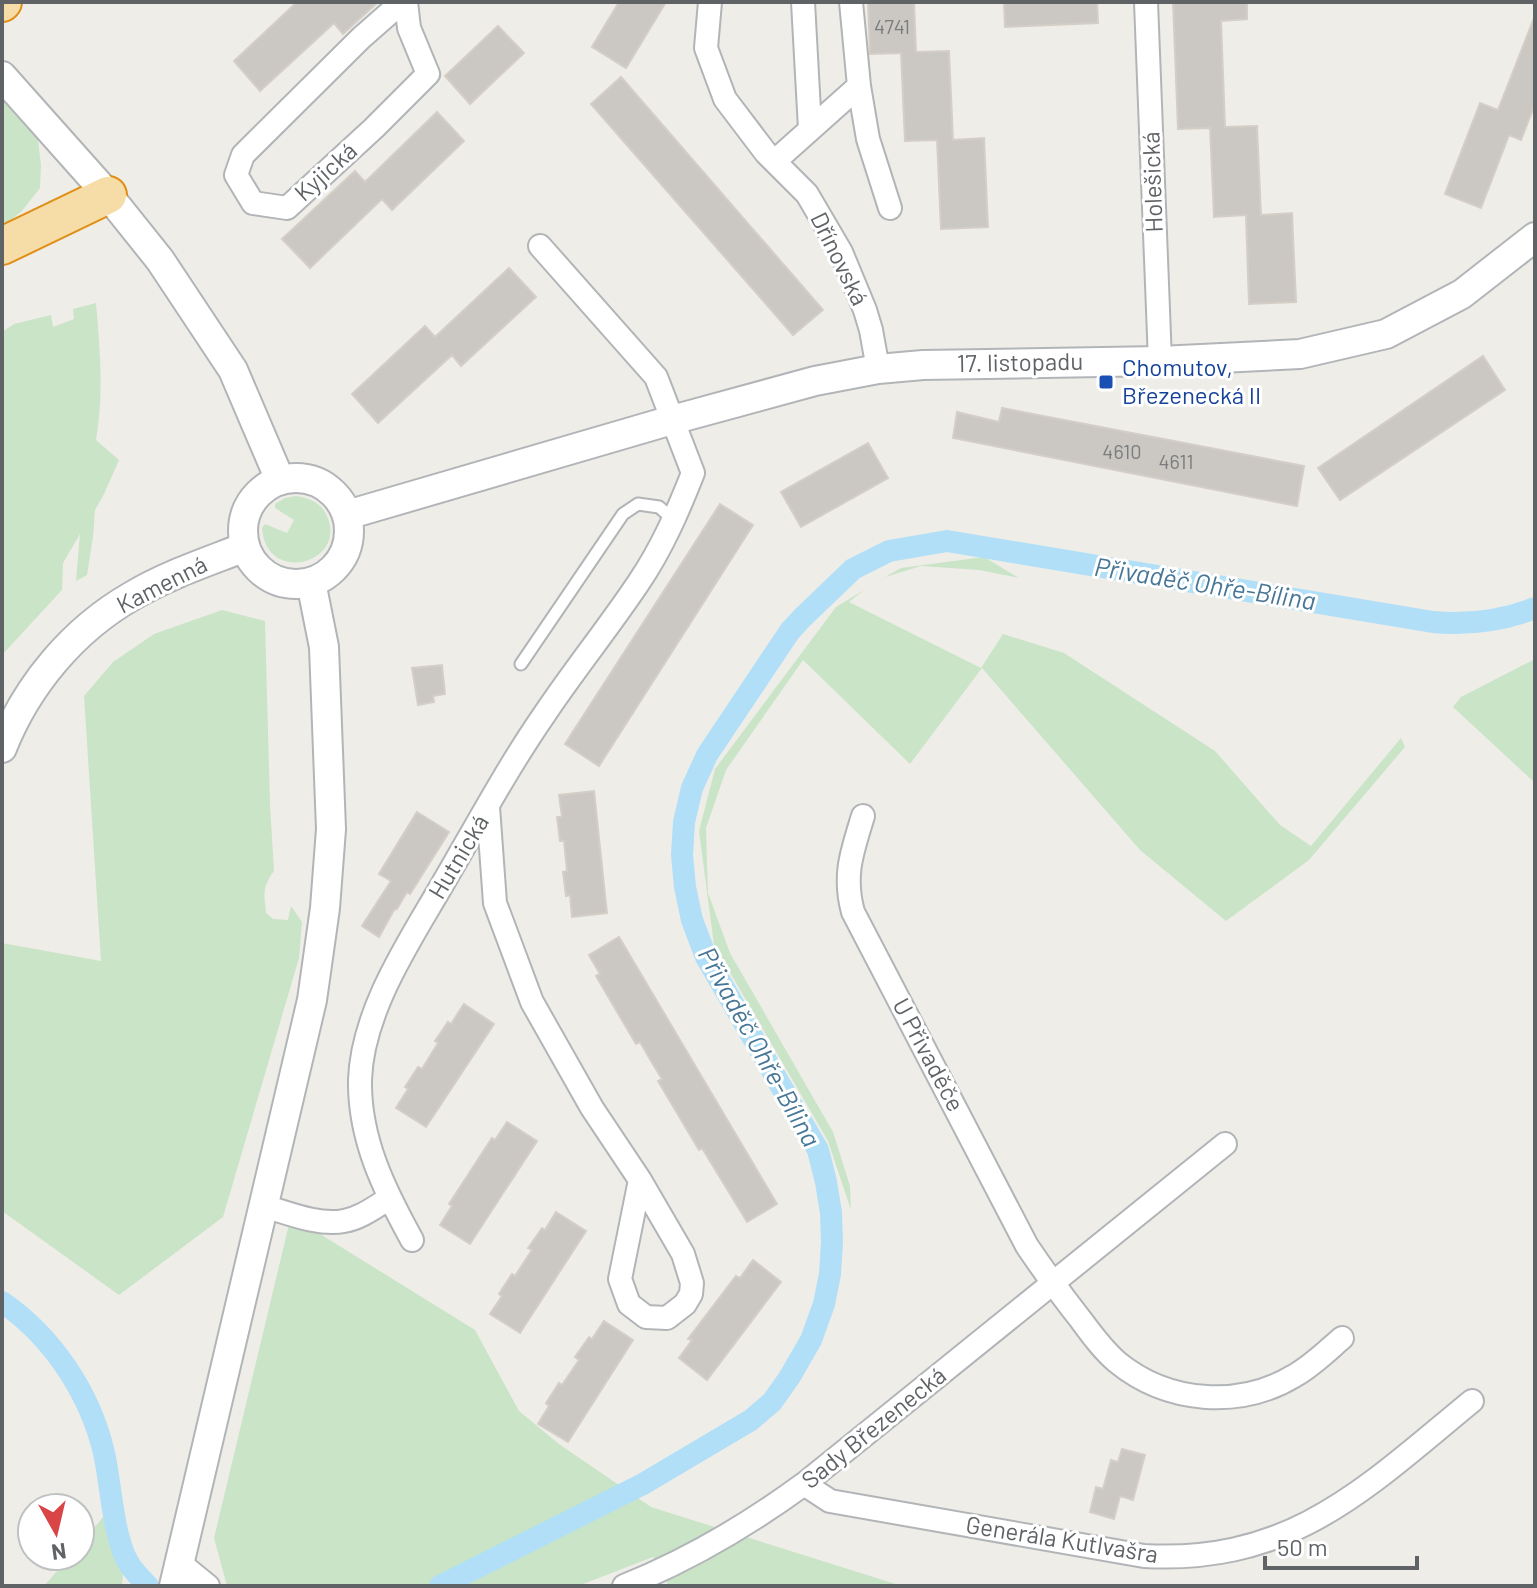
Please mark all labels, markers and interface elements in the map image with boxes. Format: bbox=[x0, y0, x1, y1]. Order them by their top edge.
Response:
house number: 4741 bbox=[874, 14, 910, 38]
street label: Holešická bbox=[1135, 131, 1168, 233]
street label: Kyjická bbox=[288, 135, 362, 206]
street label: Dřínovská bbox=[805, 207, 875, 310]
street label: 17. listopadu bbox=[957, 346, 1083, 377]
place label: Chomutov, Březenecká II bbox=[1122, 352, 1261, 409]
marker: Chomutov, Březenecká II bbox=[1097, 373, 1115, 391]
house number: 4610 bbox=[1102, 439, 1142, 463]
house number: 4611 bbox=[1158, 449, 1194, 473]
street label: Kamenná bbox=[111, 549, 211, 619]
water label: Přivaděč Ohře-Bílina bbox=[1092, 550, 1318, 615]
street label: Hutnická bbox=[421, 809, 494, 904]
water label: Přivaděč Ohře-Bílina bbox=[693, 941, 828, 1152]
street label: U Přivaděče bbox=[887, 993, 971, 1116]
street label: Sady Březenecká bbox=[795, 1360, 951, 1494]
north arrow bbox=[16, 1492, 96, 1572]
street label: Generála Kutlvašra bbox=[964, 1509, 1160, 1568]
scale bar bbox=[1265, 1520, 1417, 1570]
text: 50 m bbox=[1277, 1532, 1328, 1561]
text: N bbox=[50, 1539, 68, 1567]

